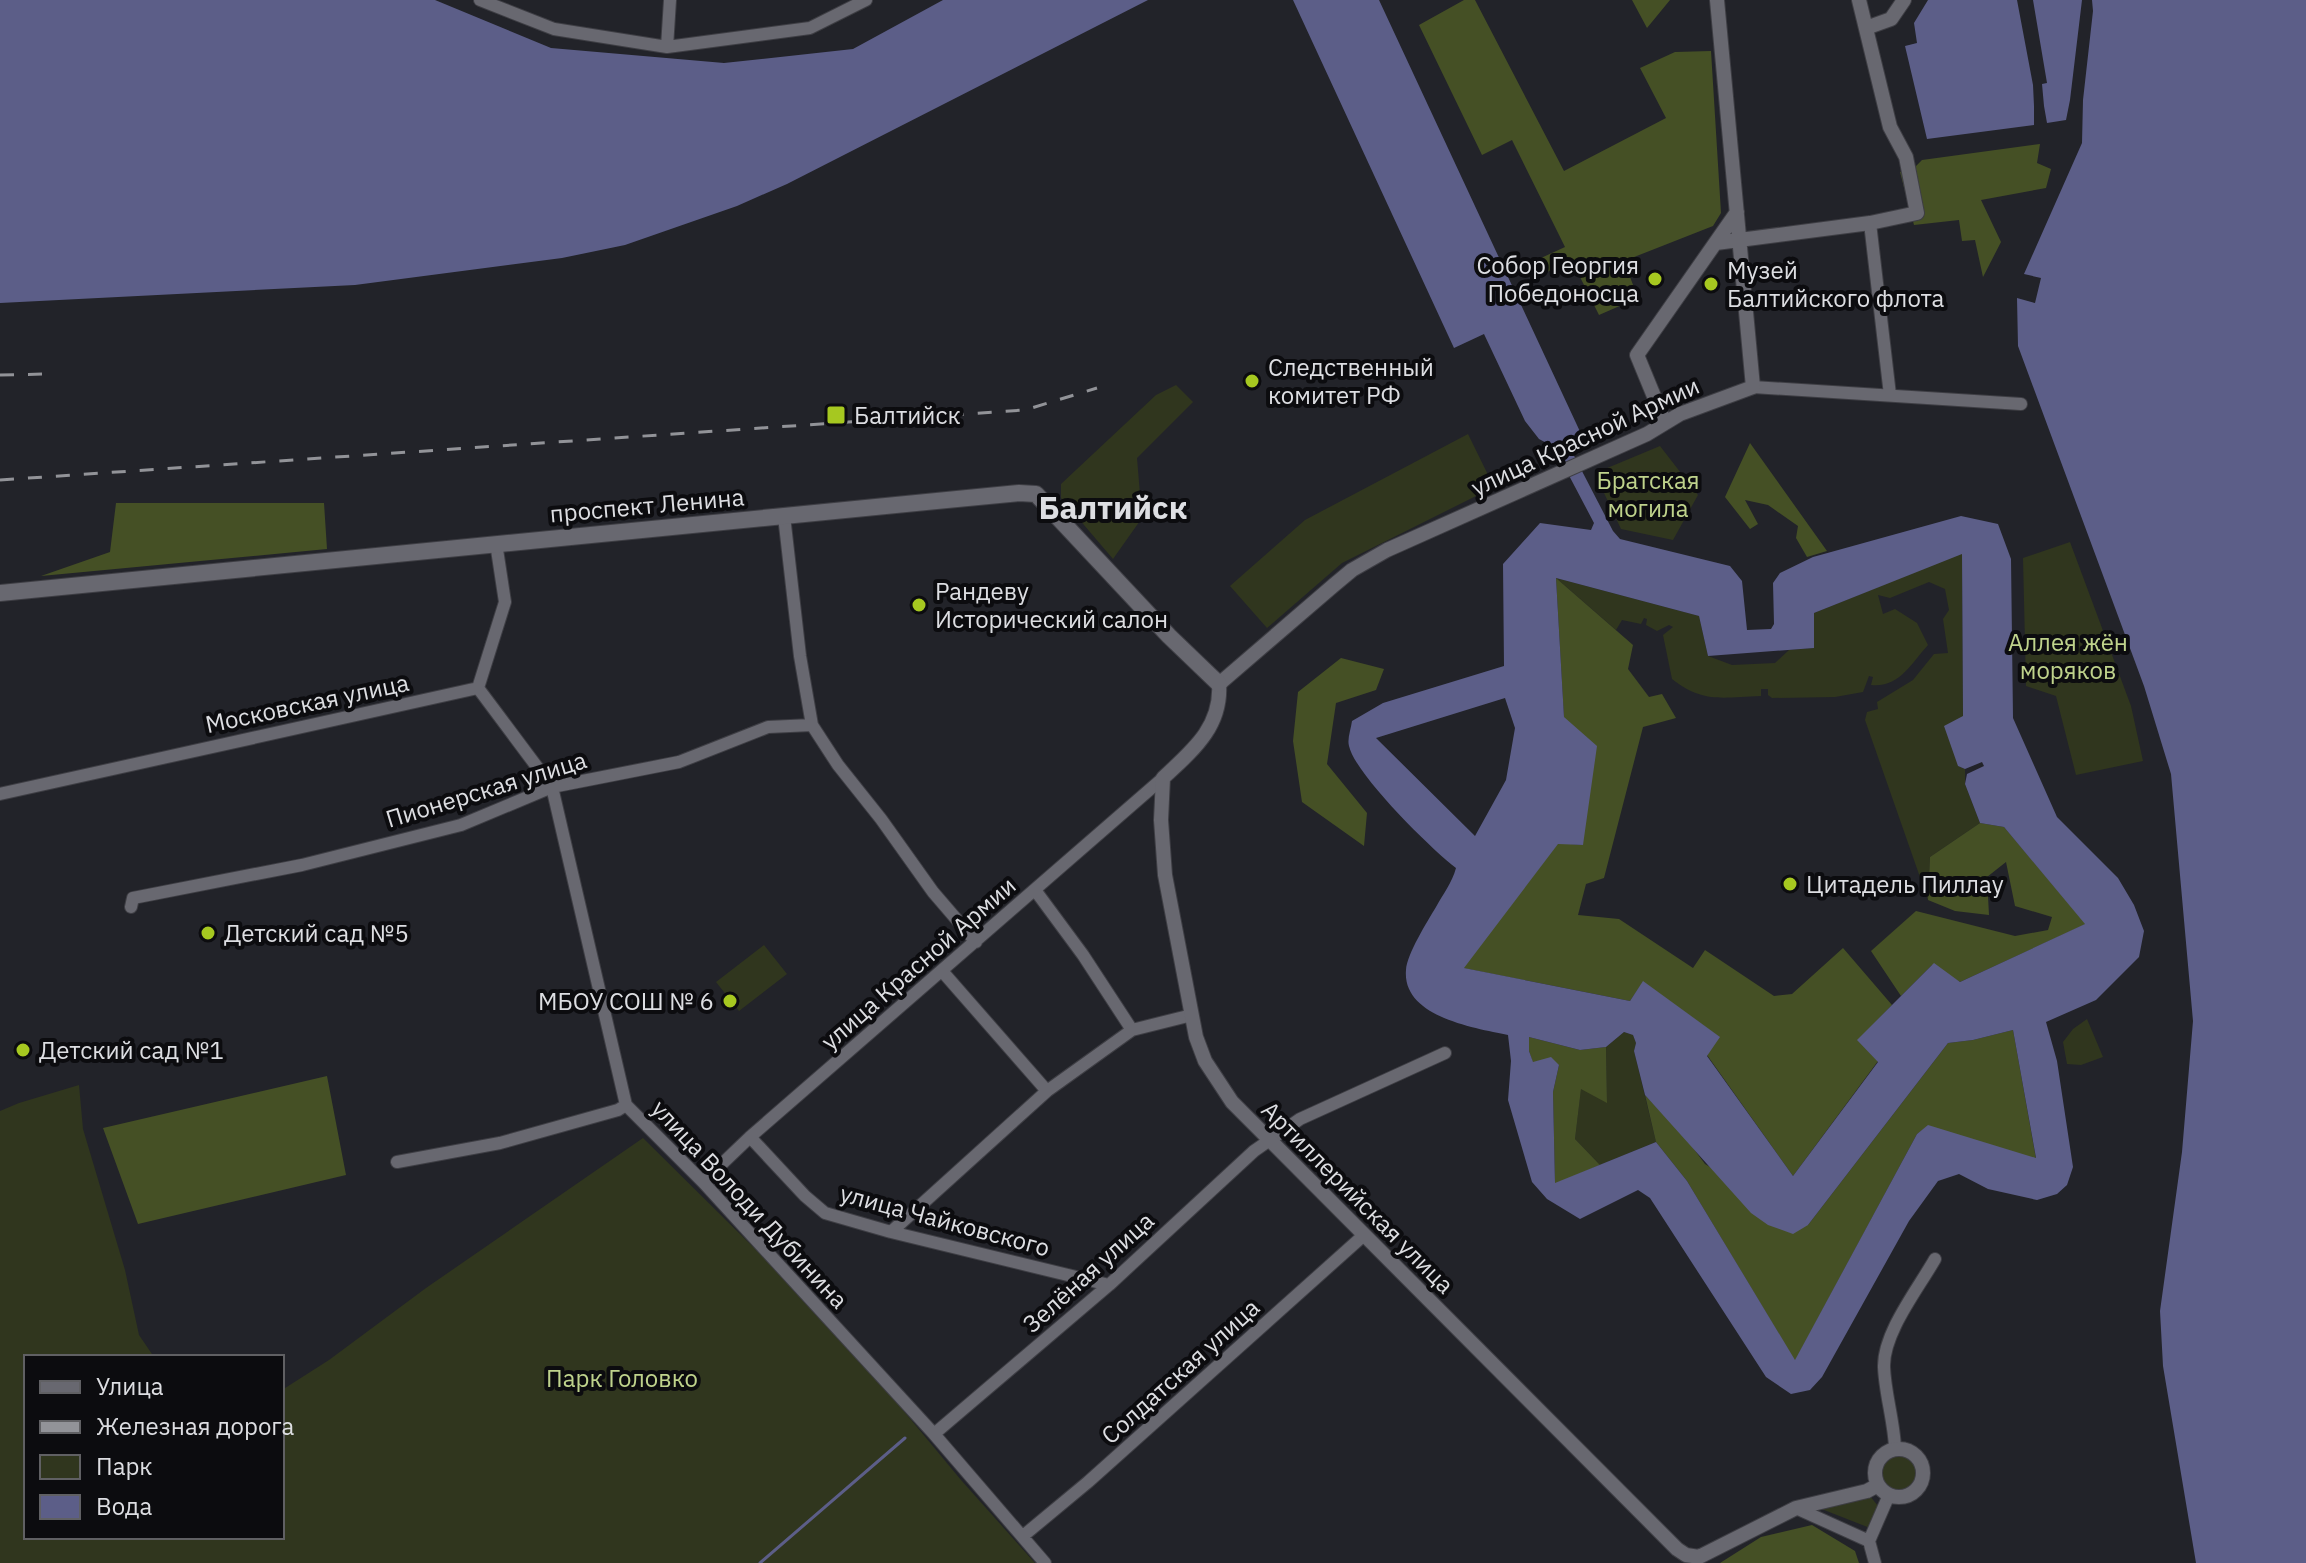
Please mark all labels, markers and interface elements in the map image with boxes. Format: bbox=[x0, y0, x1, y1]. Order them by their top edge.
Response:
place label: Собор Георгия Победоносца bbox=[1476, 249, 1639, 309]
place label: Музей Балтийского флота bbox=[1727, 254, 1945, 314]
marker: Собор Георгия Победоносца bbox=[1646, 270, 1664, 288]
marker: Музей Балтийского флота bbox=[1702, 275, 1720, 293]
place label: Следственный комитет РФ bbox=[1268, 351, 1434, 411]
street label: улица Красной Армии bbox=[1466, 369, 1704, 503]
marker: Следственный комитет РФ bbox=[1243, 372, 1261, 390]
place label: Балтийск bbox=[854, 399, 961, 431]
marker: Балтийск bbox=[825, 404, 847, 426]
park label: Братская могила bbox=[1596, 464, 1700, 524]
street label: проспект Ленина bbox=[548, 481, 746, 529]
district label: Балтийск bbox=[1038, 486, 1188, 528]
place label: Рандеву Исторический салон bbox=[935, 575, 1168, 635]
marker: Рандеву Исторический салон bbox=[910, 596, 928, 614]
park label: Аллея жён моряков bbox=[2008, 626, 2128, 686]
street label: Московская улица bbox=[202, 666, 412, 740]
street label: Пионерская улица bbox=[382, 743, 590, 835]
place label: Цитадель Пиллау bbox=[1806, 868, 2004, 900]
street label: улица Красной Армии bbox=[814, 869, 1022, 1057]
marker: Цитадель Пиллау bbox=[1781, 875, 1799, 893]
place label: Детский сад №5 bbox=[224, 917, 409, 949]
marker: Детский сад №5 bbox=[199, 924, 217, 942]
place label: МБОУ СОШ № 6 bbox=[538, 985, 714, 1017]
marker: МБОУ СОШ № 6 bbox=[721, 992, 739, 1010]
place label: Детский сад №1 bbox=[39, 1034, 224, 1066]
marker: Детский сад №1 bbox=[14, 1041, 32, 1059]
street label: улица Володи Дубинина bbox=[645, 1093, 855, 1315]
street label: Артиллерийская улица bbox=[1255, 1094, 1461, 1300]
street label: улица Чайковского bbox=[837, 1177, 1053, 1263]
street label: Зелёная улица bbox=[1016, 1204, 1161, 1339]
street label: Солдатская улица bbox=[1094, 1291, 1266, 1451]
legend bbox=[24, 1355, 284, 1539]
park label: Парк Головко bbox=[546, 1362, 698, 1394]
text: Улица bbox=[96, 1370, 164, 1402]
text: Железная дорога bbox=[96, 1410, 294, 1442]
text: Парк bbox=[96, 1450, 153, 1482]
text: Вода bbox=[96, 1490, 152, 1522]

